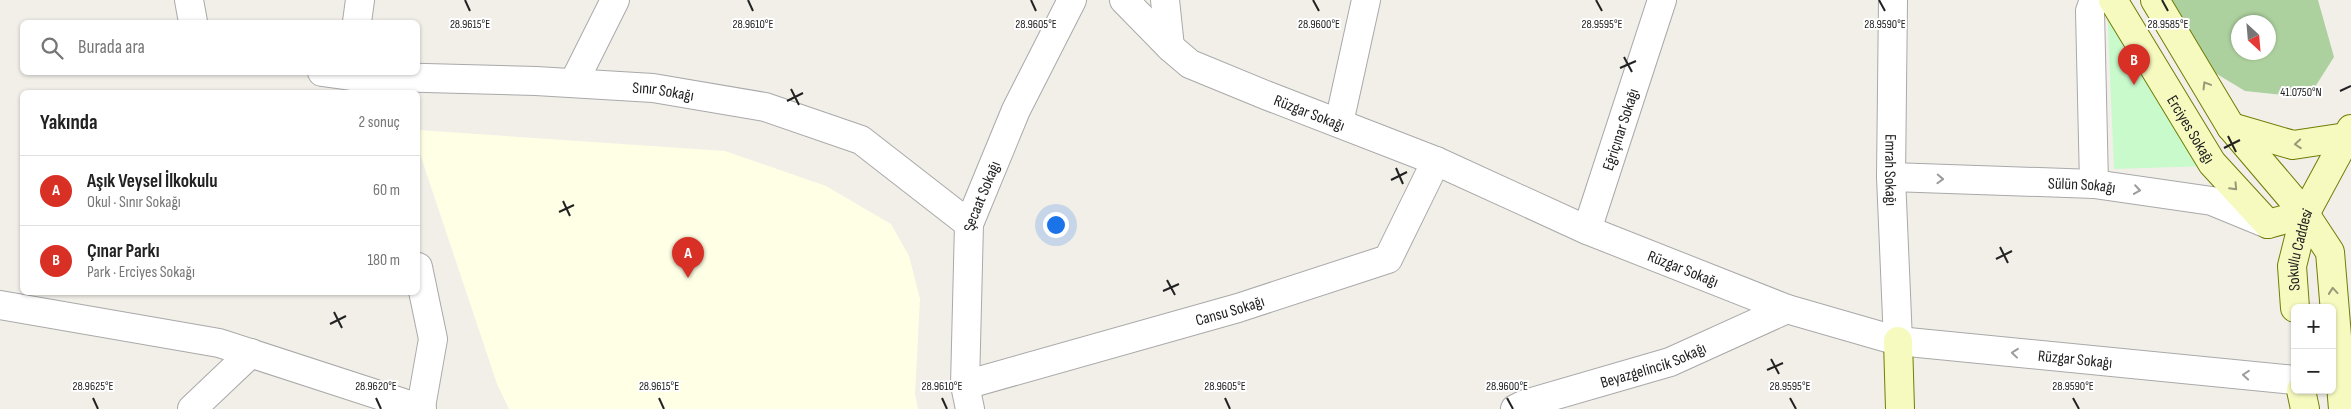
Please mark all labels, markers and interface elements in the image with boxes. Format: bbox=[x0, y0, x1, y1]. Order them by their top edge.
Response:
north arrow bbox=[2231, 15, 2276, 60]
text: 28.9615°E bbox=[450, 17, 490, 32]
text: 28.9610°E bbox=[733, 17, 773, 32]
text: 28.9605°E bbox=[1015, 17, 1057, 32]
text: 28.9600°E bbox=[1298, 17, 1340, 32]
text: 28.9595°E bbox=[1582, 17, 1623, 32]
text: 28.9590°E bbox=[1864, 17, 1906, 32]
text: 28.9585°E bbox=[2148, 17, 2188, 32]
search box bbox=[20, 20, 420, 75]
icon: search bbox=[38, 34, 66, 62]
text: Burada ara bbox=[78, 36, 145, 59]
pin: B bbox=[2118, 44, 2150, 85]
street label: Sınır Sokağı bbox=[632, 79, 695, 106]
one-way arrow bbox=[2202, 82, 2212, 91]
text: 41.0750°N bbox=[2280, 85, 2322, 100]
street label: Eğriçınar Sokağı bbox=[1599, 86, 1644, 173]
street label: Rüzgar Sokağı bbox=[1271, 91, 1347, 136]
street label: Erciyes Sokağı bbox=[2162, 92, 2218, 167]
text: Yakında bbox=[40, 110, 97, 135]
text: 2 sonuç bbox=[359, 113, 400, 132]
street label: Emrah Sokağı bbox=[1880, 134, 1900, 206]
one-way arrow bbox=[2294, 138, 2302, 149]
street label: Şecaat Sokağı bbox=[961, 158, 1005, 231]
text: Aşık Veysel İlkokulu bbox=[87, 170, 217, 193]
one-way arrow bbox=[1936, 173, 1944, 184]
street label: Sülün Sokağı bbox=[2048, 174, 2117, 198]
text: A bbox=[52, 181, 60, 200]
text: 60 m bbox=[373, 181, 400, 200]
one-way arrow bbox=[2228, 182, 2237, 191]
one-way arrow bbox=[2133, 185, 2141, 195]
text: Okul · Sınır Sokağı bbox=[87, 193, 181, 212]
street label: Sokullu Caddesi bbox=[2284, 206, 2317, 291]
your location bbox=[1043, 212, 1069, 238]
pin: A bbox=[672, 237, 704, 278]
text: Çınar Parkı bbox=[87, 240, 160, 263]
street label: Rüzgar Sokağı bbox=[1645, 247, 1721, 292]
text: B bbox=[52, 251, 60, 270]
text: 180 m bbox=[367, 251, 400, 270]
text: Park · Erciyes Sokağı bbox=[87, 263, 195, 282]
one-way arrow bbox=[2328, 286, 2339, 294]
street label: Cansu Sokağı bbox=[1193, 292, 1267, 331]
map controls bbox=[2291, 304, 2336, 394]
button: + bbox=[2291, 304, 2336, 349]
street label: Beyazgelincik Sokağı bbox=[1598, 339, 1709, 393]
one-way arrow bbox=[2011, 347, 2019, 358]
street label: Rüzgar Sokağı bbox=[2037, 347, 2113, 373]
button: − bbox=[2291, 349, 2336, 394]
one-way arrow bbox=[2242, 370, 2250, 381]
text: 28.9625°E bbox=[72, 379, 114, 394]
text: 28.9620°E bbox=[355, 379, 397, 394]
text: 28.9615°E bbox=[639, 379, 679, 394]
text: 28.9610°E bbox=[922, 379, 962, 394]
text: 28.9605°E bbox=[1204, 379, 1246, 394]
text: 28.9600°E bbox=[1486, 379, 1528, 394]
text: 28.9595°E bbox=[1770, 379, 1811, 394]
text: 28.9590°E bbox=[2052, 379, 2094, 394]

